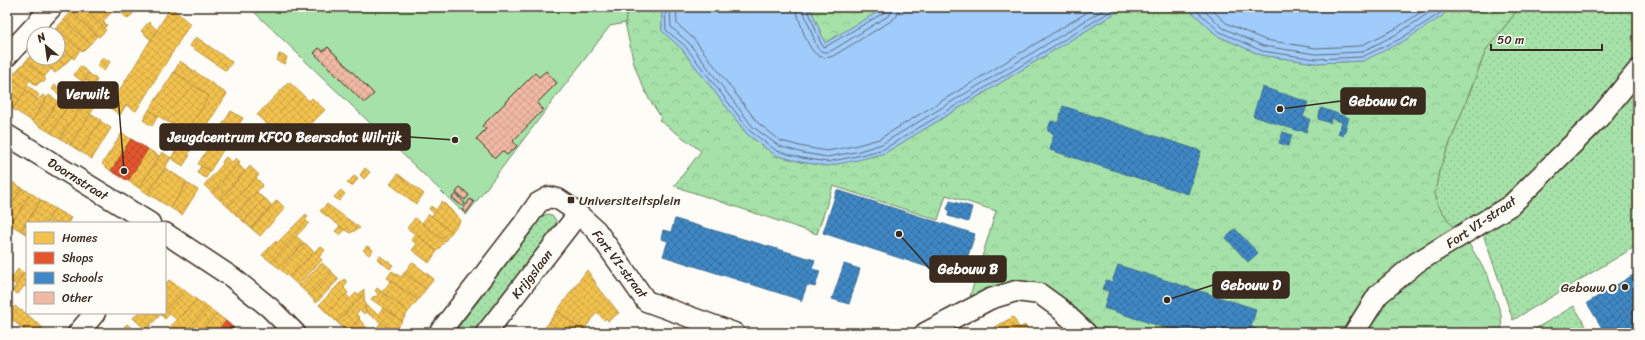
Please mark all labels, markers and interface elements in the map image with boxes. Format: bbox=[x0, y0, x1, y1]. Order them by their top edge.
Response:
north arrow bbox=[26, 26, 66, 66]
scale bar bbox=[1491, 26, 1602, 52]
text: N bbox=[33, 27, 50, 48]
text: 50 m bbox=[1497, 29, 1524, 51]
callout: Verwilt bbox=[58, 82, 118, 108]
text: Verwilt bbox=[66, 82, 111, 107]
callout: Gebouw Cn bbox=[1341, 88, 1425, 114]
text: Gebouw Cn bbox=[1348, 89, 1417, 114]
callout: Jeugdcentrum KFCO Beerschot Wilrijk bbox=[160, 124, 410, 150]
text: Jeugdcentrum KFCO Beerschot Wilrijk bbox=[167, 125, 403, 150]
street label: Doornstraat bbox=[43, 151, 114, 207]
place label: Universiteitsplein bbox=[579, 189, 680, 212]
street label: Fort VI-straat bbox=[1441, 189, 1522, 254]
marker: Universiteitsplein bbox=[566, 195, 576, 205]
legend bbox=[26, 222, 166, 314]
street label: Fort VI-straat bbox=[586, 224, 654, 304]
text: Homes bbox=[62, 227, 98, 249]
street label: Krijgslaan bbox=[505, 244, 559, 304]
text: Shops bbox=[62, 247, 93, 269]
callout: Gebouw B bbox=[930, 256, 1006, 282]
text: Gebouw B bbox=[937, 257, 998, 282]
text: Schools bbox=[62, 267, 103, 289]
callout: Gebouw D bbox=[1213, 272, 1289, 298]
text: Gebouw D bbox=[1220, 273, 1282, 298]
place label: Gebouw O bbox=[1561, 276, 1617, 299]
marker: Gebouw O bbox=[1620, 282, 1630, 292]
text: Other bbox=[62, 287, 93, 309]

